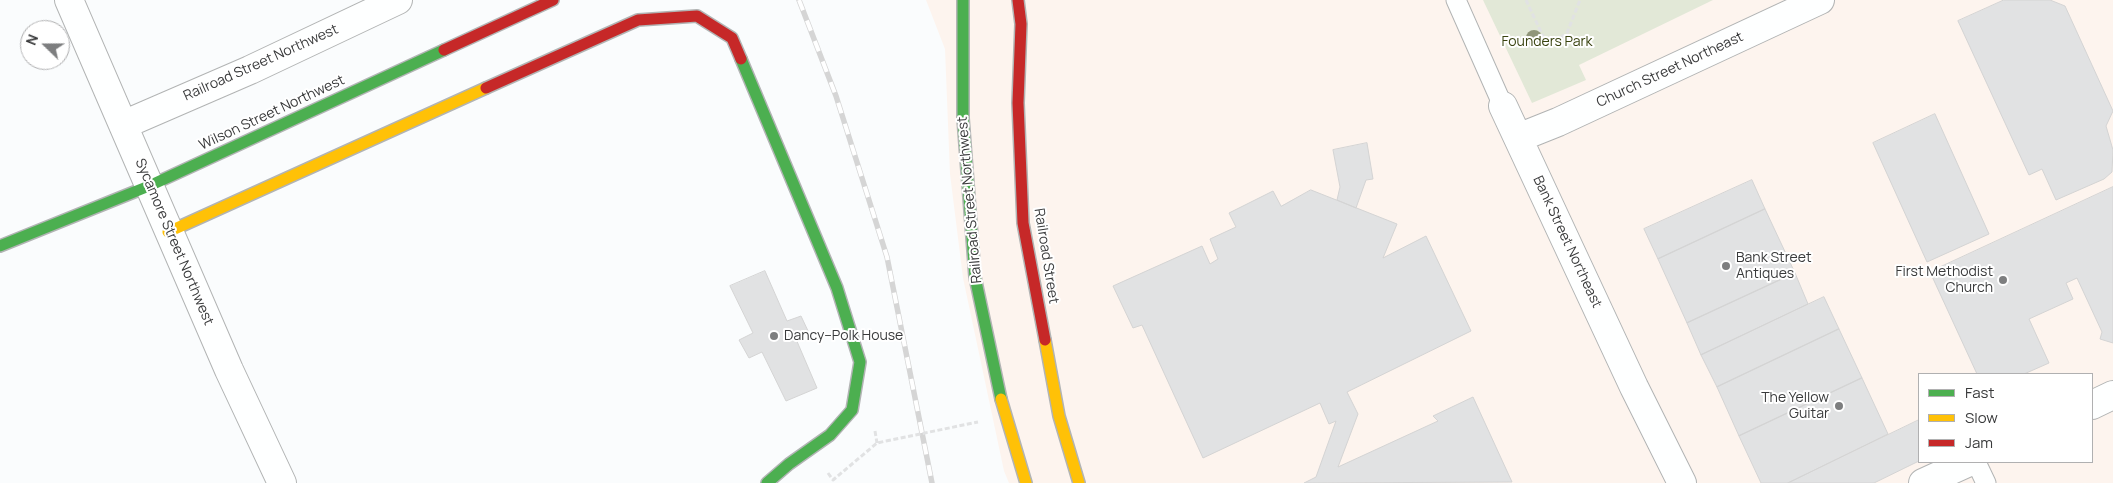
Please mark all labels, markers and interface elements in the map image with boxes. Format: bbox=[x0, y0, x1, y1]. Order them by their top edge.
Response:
north arrow bbox=[20, 20, 70, 70]
street label: Railroad Street Northwest bbox=[181, 21, 341, 105]
street label: Church Street Northeast bbox=[1594, 29, 1746, 111]
text: N bbox=[21, 31, 42, 48]
park label: Founders Park bbox=[1502, 34, 1592, 50]
street label: Wilson Street Northwest bbox=[197, 72, 347, 154]
street label: Railroad Street Northwest bbox=[954, 116, 986, 284]
street label: Sycamore Street Northwest bbox=[131, 156, 217, 328]
street label: Bank Street Northeast bbox=[1529, 173, 1605, 311]
street label: Railroad Street bbox=[1030, 207, 1062, 305]
place label: Bank Street Antiques bbox=[1736, 250, 1812, 282]
marker: Bank Street Antiques bbox=[1720, 260, 1732, 272]
place label: First Methodist Church bbox=[1895, 264, 1993, 296]
marker: First Methodist Church bbox=[1997, 274, 2009, 286]
place label: Dancy–Polk House bbox=[784, 328, 903, 344]
marker: Dancy–Polk House bbox=[768, 330, 780, 342]
legend bbox=[1918, 373, 2093, 463]
text: Fast bbox=[1965, 382, 1994, 403]
place label: The Yellow Guitar bbox=[1761, 390, 1829, 422]
marker: The Yellow Guitar bbox=[1833, 400, 1845, 412]
text: Slow bbox=[1965, 407, 1998, 428]
text: Jam bbox=[1965, 432, 1993, 453]

